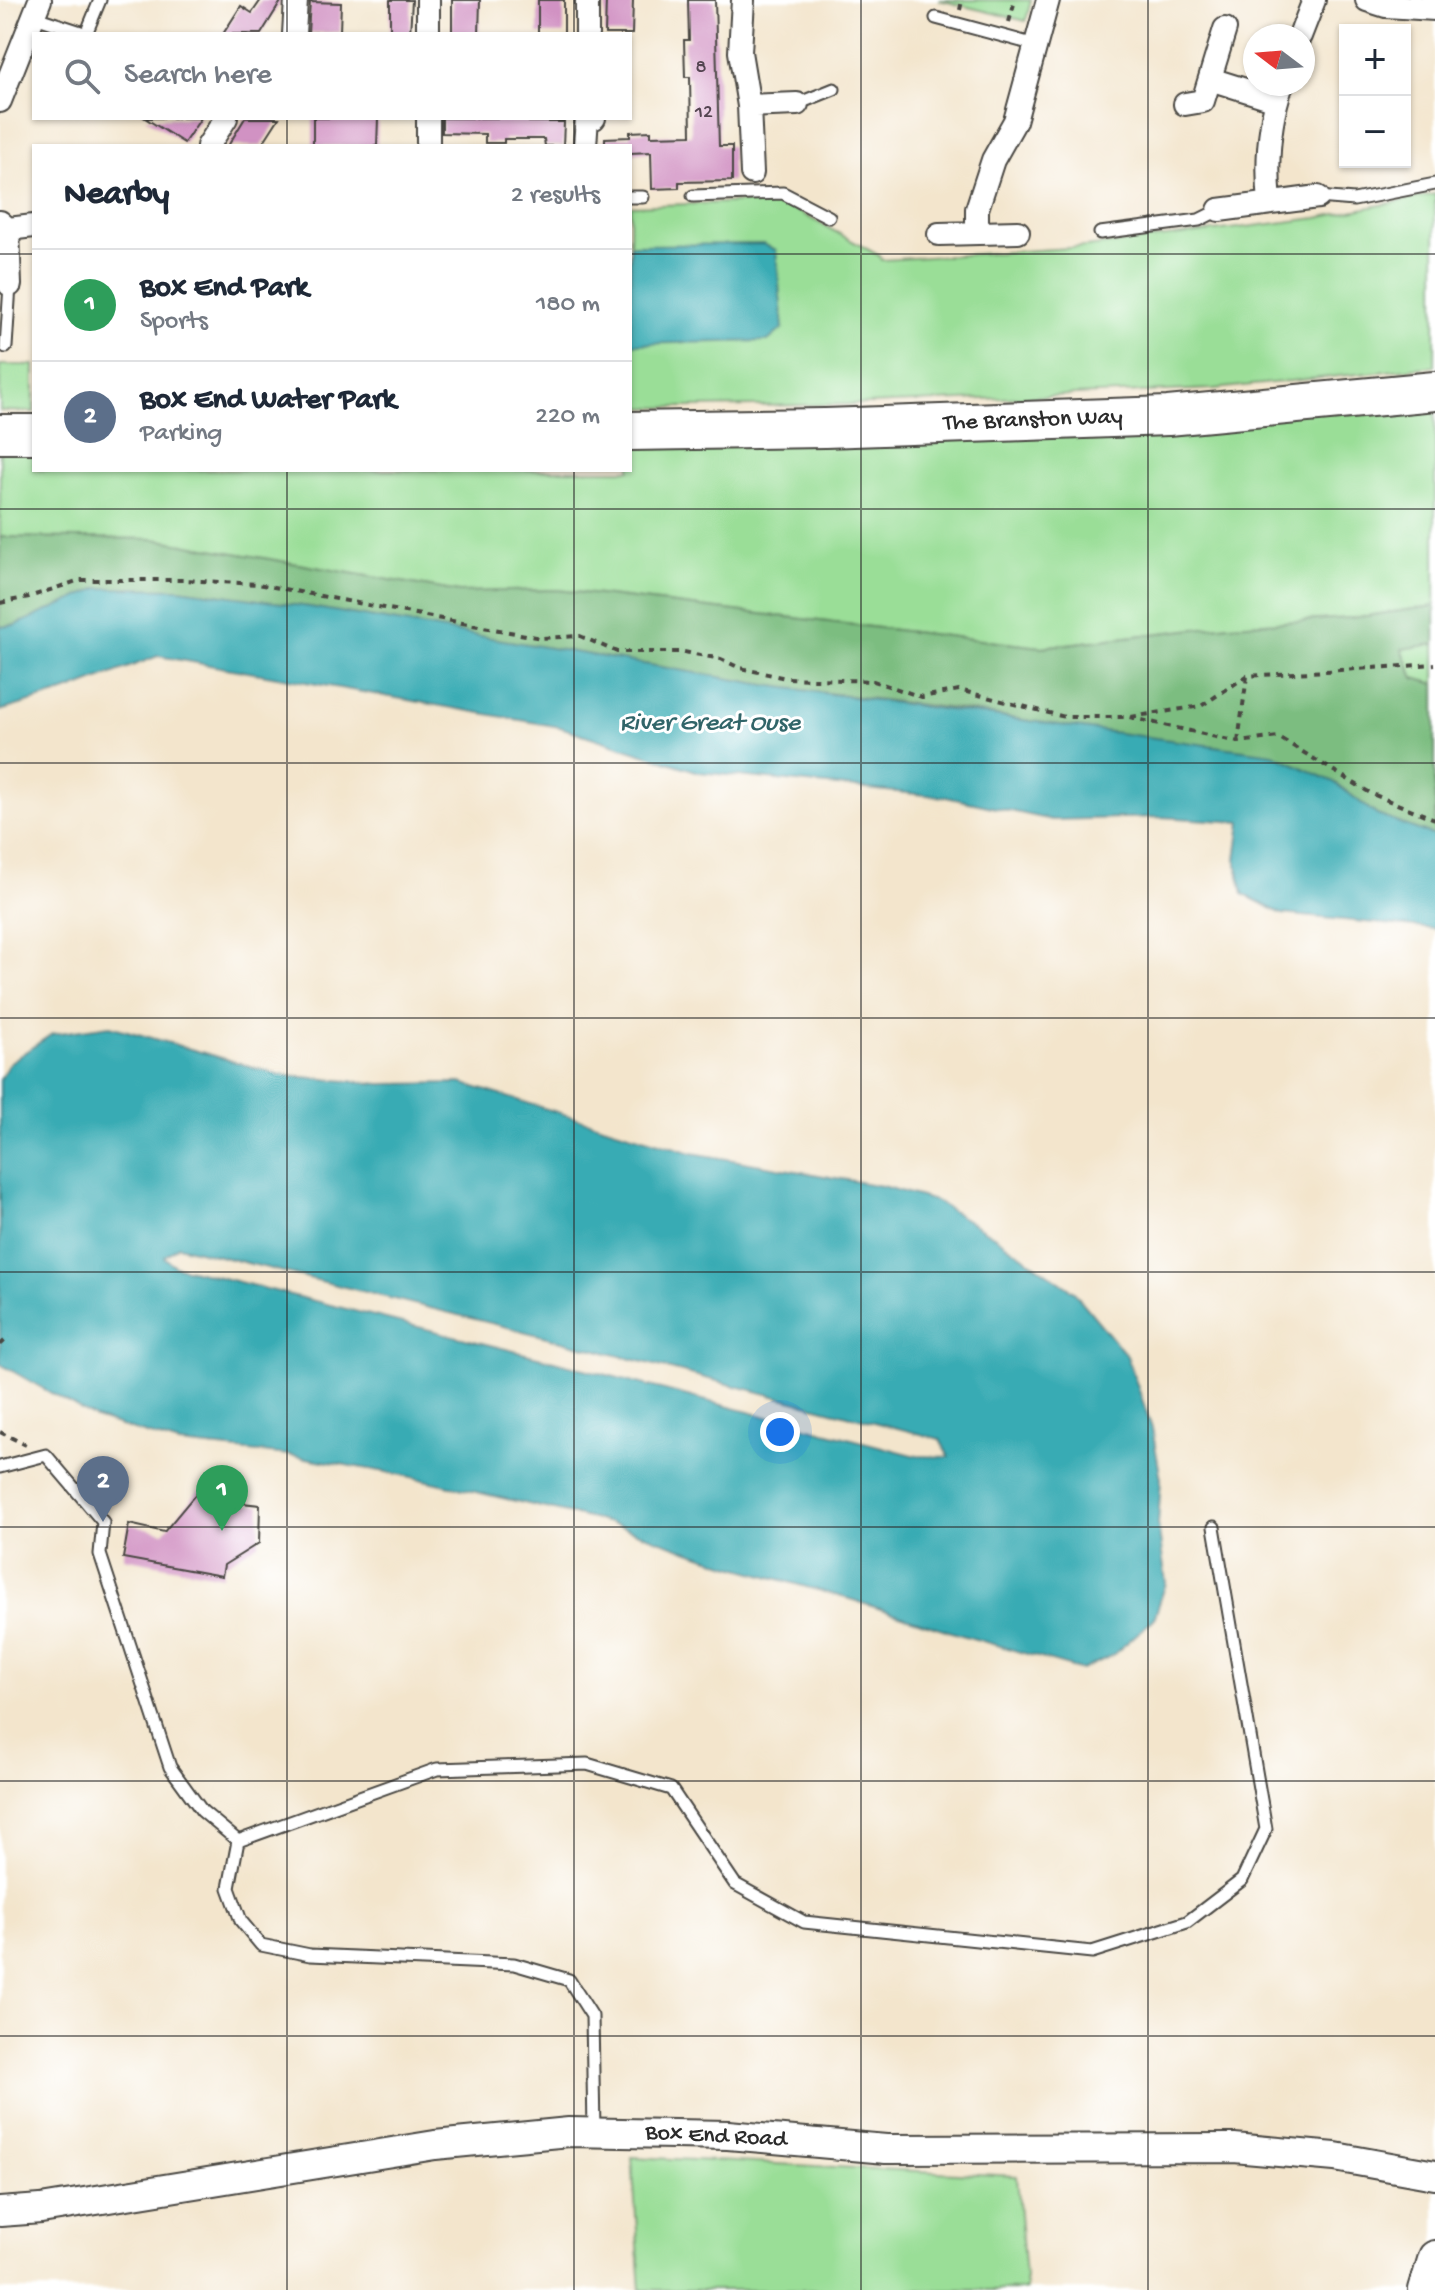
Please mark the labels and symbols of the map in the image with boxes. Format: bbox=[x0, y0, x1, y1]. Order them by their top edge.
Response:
north arrow bbox=[1243, 24, 1315, 96]
house number: 8 bbox=[696, 57, 707, 80]
house number: 12 bbox=[694, 102, 713, 125]
street label: The Branston Way bbox=[941, 403, 1123, 439]
water label: River Great Ouse bbox=[620, 709, 802, 740]
your location bbox=[760, 1412, 800, 1452]
pin: 2 bbox=[77, 1456, 129, 1522]
pin: 1 bbox=[196, 1465, 248, 1531]
street label: Box End Road bbox=[644, 2119, 789, 2155]

